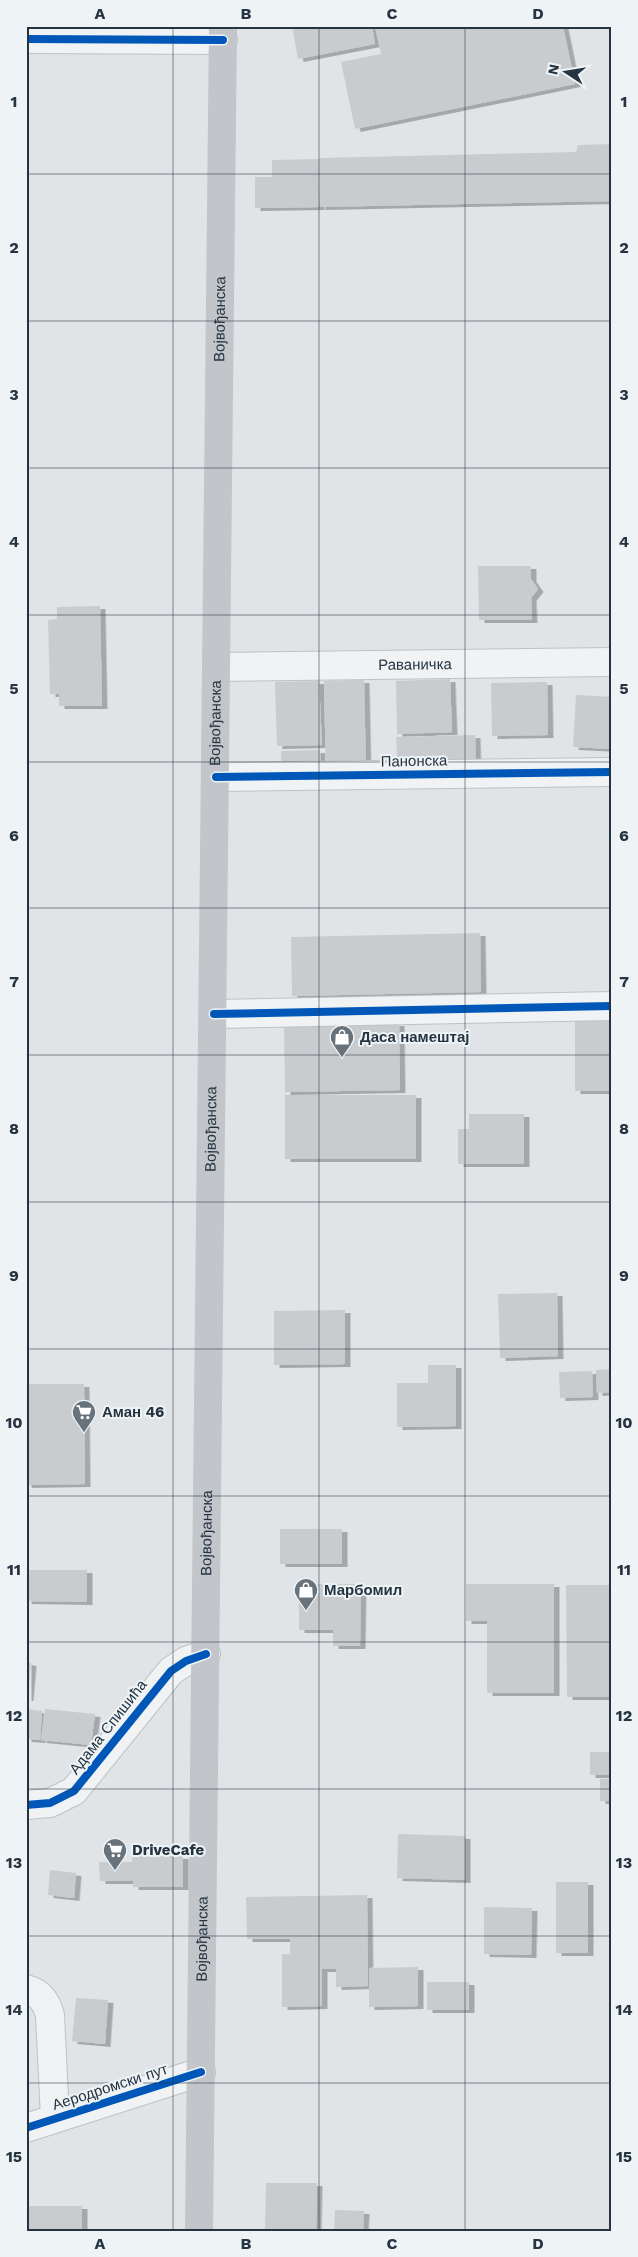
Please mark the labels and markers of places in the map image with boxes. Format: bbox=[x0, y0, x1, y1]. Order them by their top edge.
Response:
shop icon: Даса намештај bbox=[329, 1024, 355, 1058]
place label: Даса намештај bbox=[360, 1028, 469, 1046]
supermarket icon: Аман 46 bbox=[71, 1399, 97, 1433]
place label: Аман 46 bbox=[102, 1403, 164, 1421]
shop icon: Марбомил bbox=[293, 1577, 319, 1611]
place label: Марбомил bbox=[324, 1581, 402, 1599]
supermarket icon: DriveCafe bbox=[102, 1837, 128, 1871]
place label: DriveCafe bbox=[132, 1841, 205, 1859]

